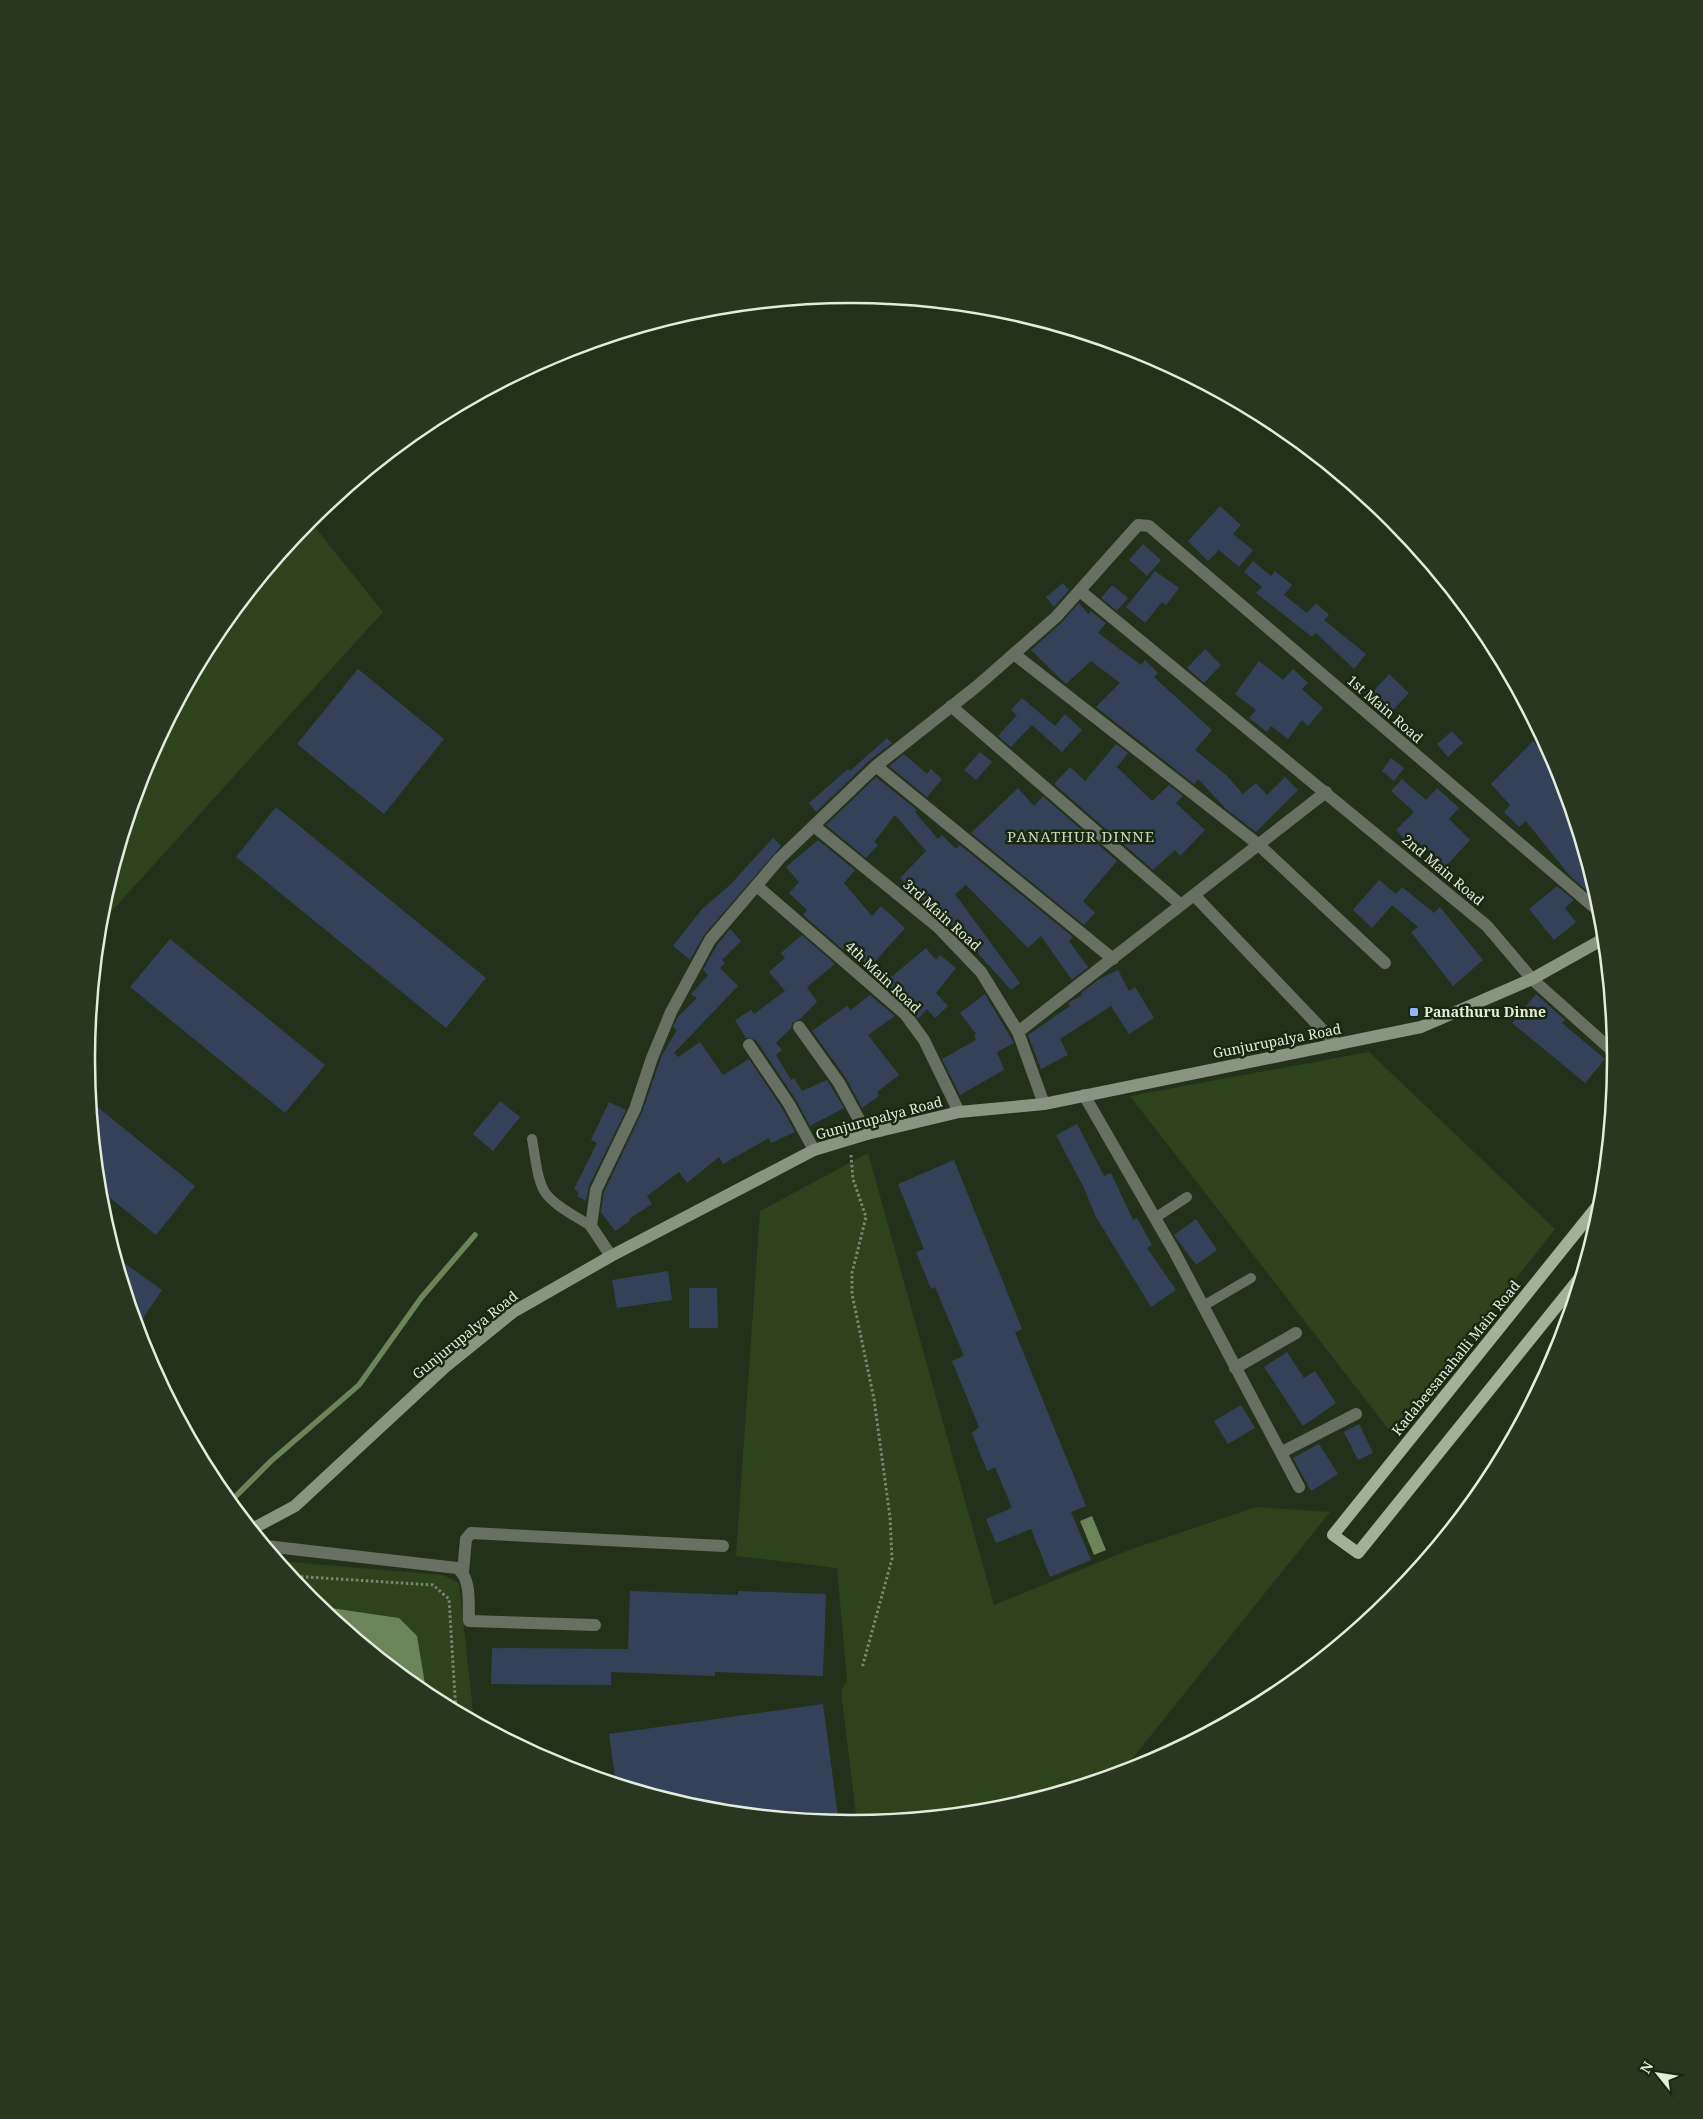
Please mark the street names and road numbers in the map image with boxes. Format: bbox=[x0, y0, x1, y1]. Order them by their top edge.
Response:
street label: 1st Main Road bbox=[1343, 670, 1428, 747]
street label: 2nd Main Road bbox=[1399, 830, 1488, 910]
street label: 3rd Main Road bbox=[899, 875, 986, 955]
street label: 4th Main Road bbox=[841, 937, 926, 1017]
street label: Gunjurupalya Road bbox=[1211, 1019, 1343, 1062]
street label: Gunjurupalya Road bbox=[813, 1091, 945, 1144]
street label: Kadabeesanahalli Main Road bbox=[1387, 1276, 1524, 1439]
street label: Gunjurupalya Road bbox=[408, 1286, 522, 1383]

